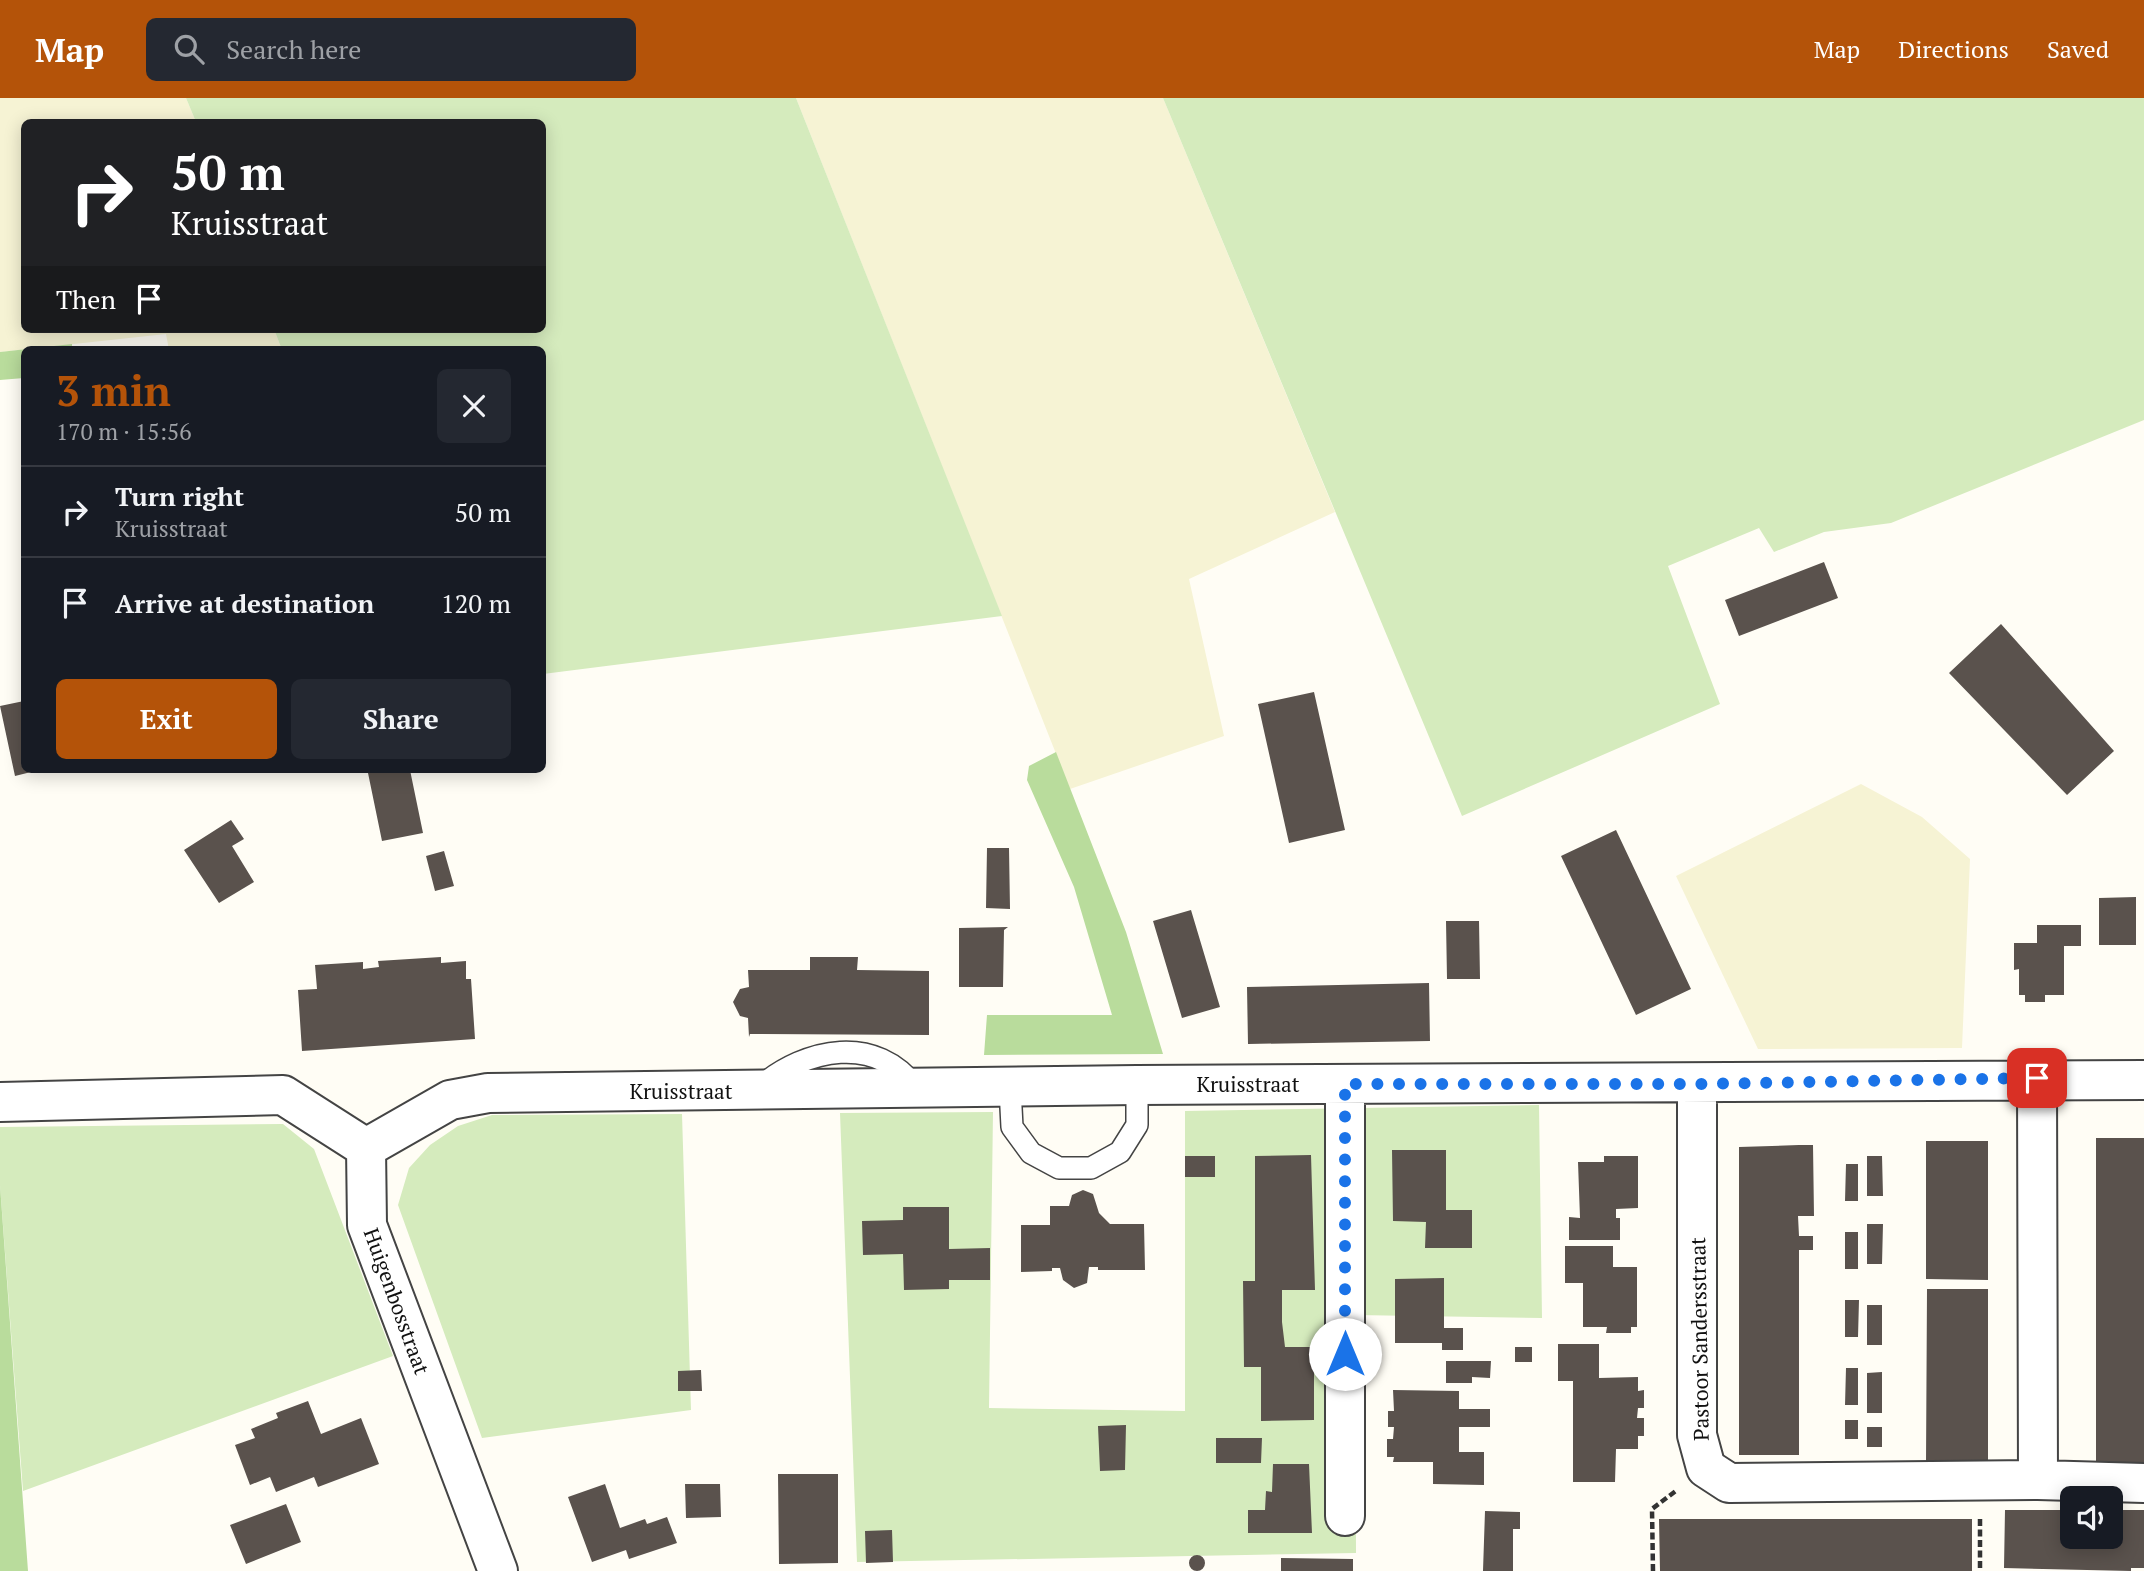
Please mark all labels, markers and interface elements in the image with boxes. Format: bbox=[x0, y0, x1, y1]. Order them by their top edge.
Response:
search box bbox=[146, 18, 636, 81]
text: Map bbox=[35, 28, 104, 71]
icon: search bbox=[170, 30, 208, 68]
text: Search here bbox=[226, 32, 361, 66]
text: Map bbox=[1814, 33, 1860, 65]
text: Directions bbox=[1898, 33, 2009, 65]
text: Saved bbox=[2047, 33, 2109, 65]
text: 50 m bbox=[171, 139, 285, 204]
icon: right bbox=[56, 147, 147, 238]
text: Kruisstraat bbox=[171, 202, 328, 244]
icon: arrive bbox=[130, 280, 168, 318]
text: Then bbox=[56, 282, 116, 316]
text: 3 min bbox=[56, 362, 171, 418]
button: close bbox=[437, 369, 511, 443]
text: 170 m · 15:56 bbox=[56, 416, 191, 447]
text: Turn right bbox=[115, 479, 244, 513]
icon: right bbox=[56, 493, 94, 531]
text: 50 m bbox=[455, 495, 511, 529]
text: Kruisstraat bbox=[115, 513, 228, 544]
icon: arrive bbox=[56, 584, 94, 622]
text: Arrive at destination bbox=[115, 586, 374, 620]
text: 120 m bbox=[441, 586, 511, 620]
button: Exit bbox=[56, 679, 277, 759]
button: Share bbox=[291, 679, 511, 759]
pin bbox=[2007, 1048, 2067, 1108]
icon: arrive bbox=[2018, 1059, 2056, 1097]
street label: Kruisstraat bbox=[1196, 1070, 1300, 1098]
street label: Kruisstraat bbox=[629, 1077, 733, 1105]
street label: Huigenbosstraat bbox=[358, 1224, 437, 1378]
street label: Pastoor Sandersstraat bbox=[1683, 1237, 1715, 1441]
position arrow bbox=[1308, 1317, 1382, 1391]
map controls bbox=[2060, 1486, 2123, 1549]
button: sound bbox=[2060, 1486, 2123, 1549]

